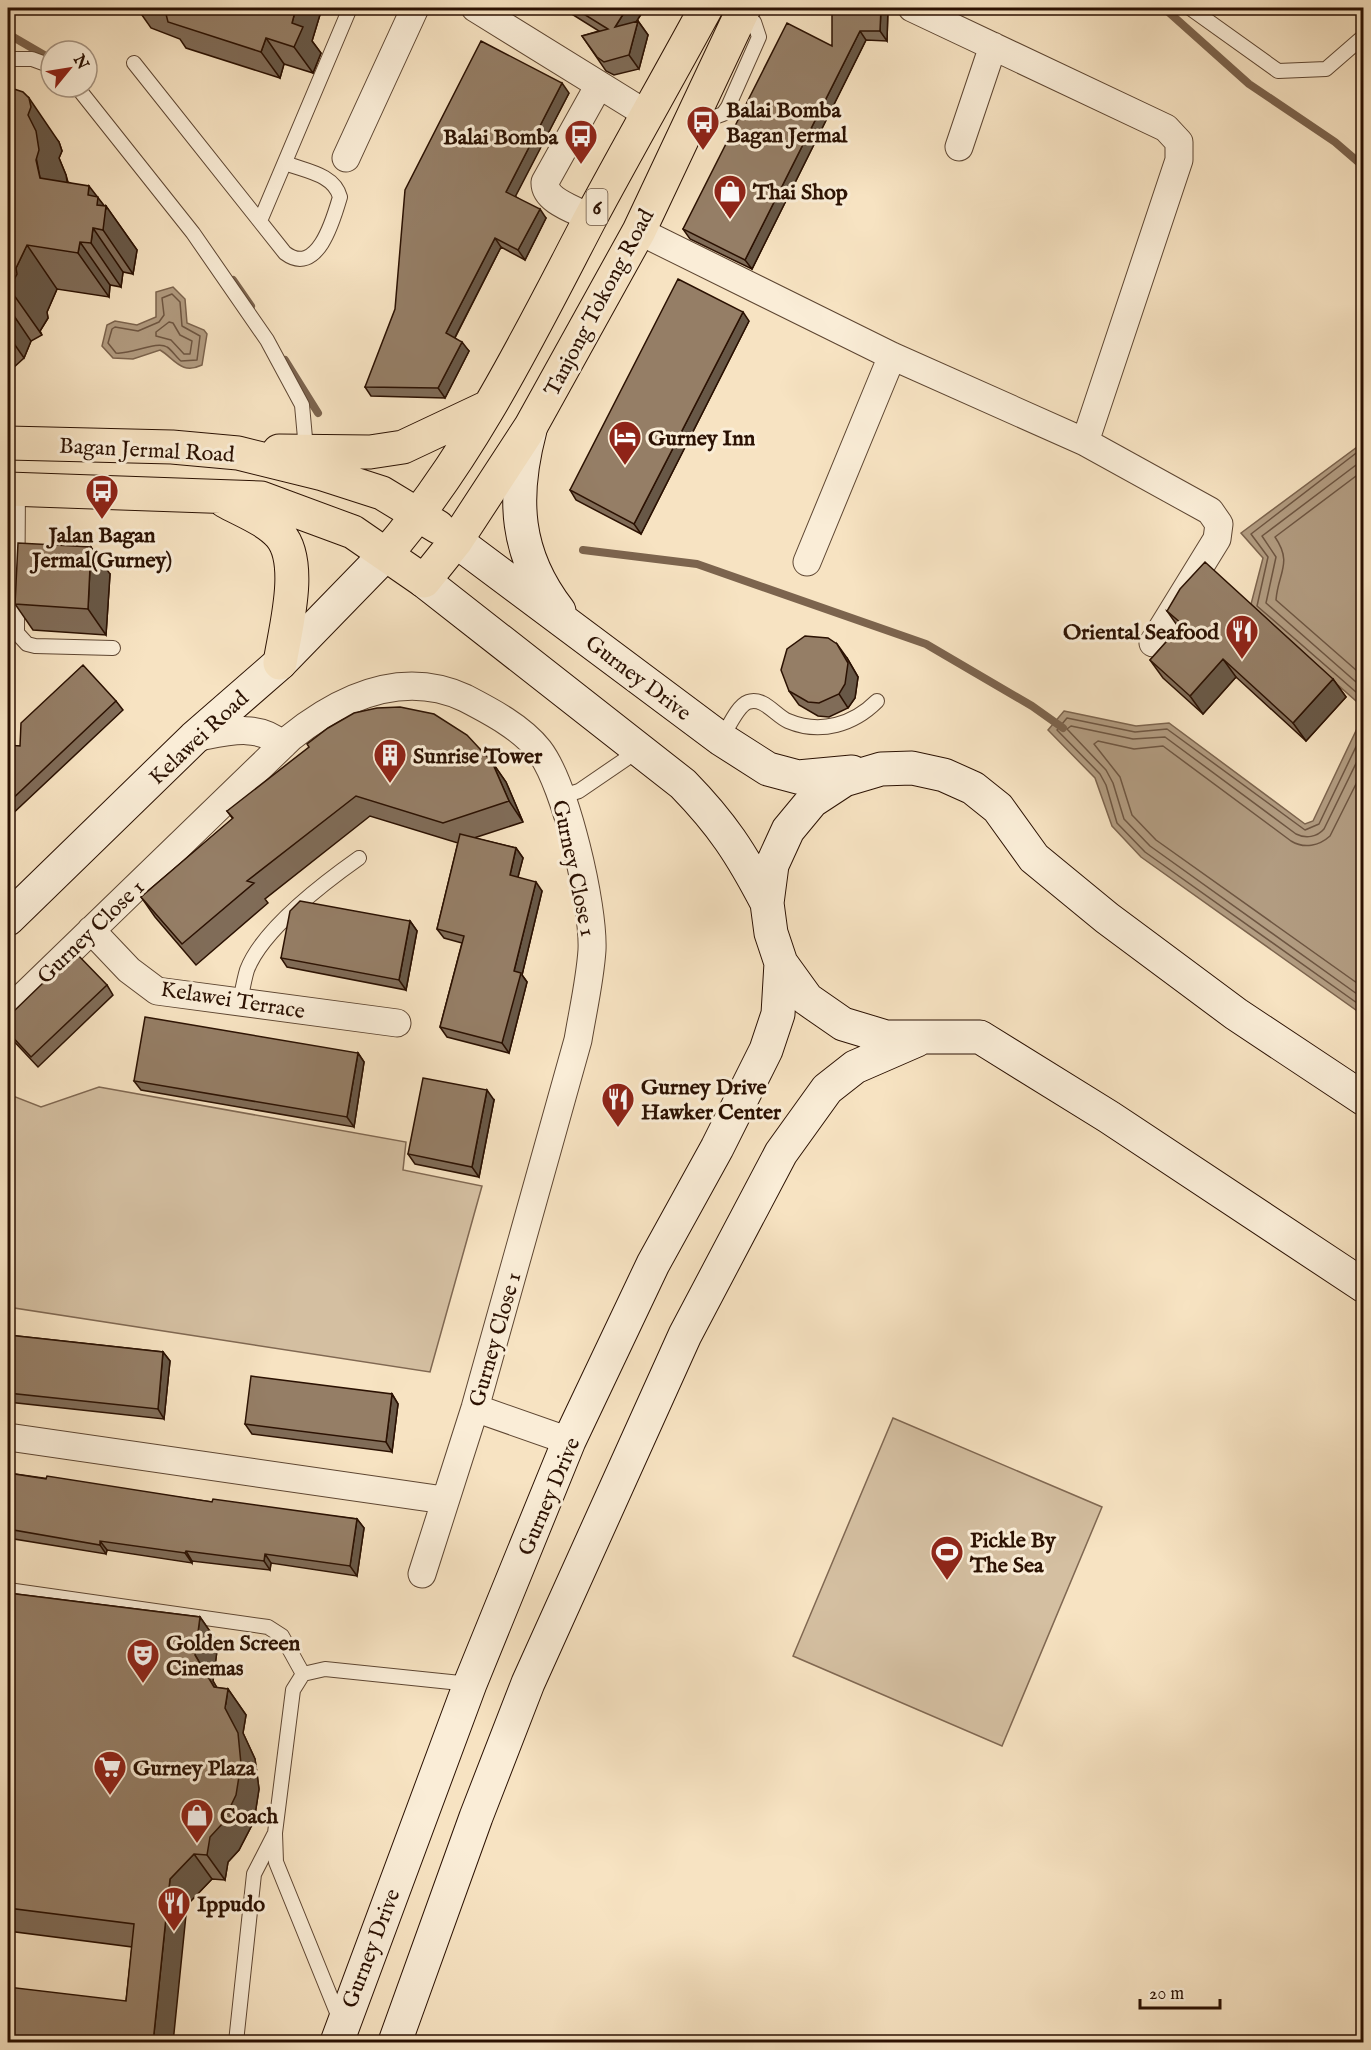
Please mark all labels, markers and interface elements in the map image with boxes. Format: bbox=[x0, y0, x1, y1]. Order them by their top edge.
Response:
north arrow bbox=[39, 39, 99, 99]
text: N bbox=[68, 51, 92, 74]
place label: Balai Bomba Bagan Jermal bbox=[726, 97, 848, 150]
bus stop icon: Balai Bomba Bagan Jermal bbox=[685, 104, 721, 151]
bus stop icon: Balai Bomba bbox=[563, 118, 599, 165]
place label: Balai Bomba bbox=[443, 124, 558, 152]
shop icon: Thai Shop bbox=[712, 173, 748, 220]
place label: Thai Shop bbox=[752, 179, 848, 207]
road number: 6 bbox=[586, 189, 608, 225]
street label: Tanjong Tokong Road bbox=[539, 204, 661, 401]
hotel icon: Gurney Inn bbox=[607, 419, 643, 466]
place label: Gurney Inn bbox=[648, 425, 756, 453]
street label: Bagan Jermal Road bbox=[58, 432, 236, 470]
bus stop icon: Jalan Bagan Jermal(Gurney) bbox=[84, 473, 120, 520]
place label: Jalan Bagan Jermal(Gurney) bbox=[29, 522, 172, 575]
restaurant icon: Oriental Seafood bbox=[1224, 613, 1260, 660]
place label: Oriental Seafood bbox=[1063, 619, 1220, 647]
street label: Gurney Drive bbox=[579, 630, 696, 728]
street label: Kelawei Road bbox=[144, 685, 255, 792]
building icon: Sunrise Tower bbox=[372, 737, 408, 784]
place label: Sunrise Tower bbox=[413, 743, 543, 771]
street label: Gurney Close 1 bbox=[545, 798, 601, 939]
street label: Gurney Close 1 bbox=[32, 874, 151, 991]
street label: Kelawei Terrace bbox=[158, 976, 307, 1026]
place label: Gurney Drive Hawker Center bbox=[641, 1074, 782, 1127]
restaurant icon: Gurney Drive Hawker Center bbox=[600, 1081, 636, 1128]
street label: Gurney Close 1 bbox=[463, 1269, 529, 1410]
street label: Gurney Drive bbox=[512, 1433, 587, 1560]
place label: Pickle By The Sea bbox=[969, 1527, 1057, 1580]
sports icon: Pickle By The Sea bbox=[929, 1534, 965, 1581]
place label: Golden Screen Cinemas bbox=[166, 1630, 301, 1683]
theatre icon: Golden Screen Cinemas bbox=[125, 1637, 161, 1684]
supermarket icon: Gurney Plaza bbox=[92, 1749, 128, 1796]
place label: Gurney Plaza bbox=[133, 1755, 256, 1783]
shop icon: Coach bbox=[179, 1797, 215, 1844]
place label: Coach bbox=[220, 1803, 279, 1831]
restaurant icon: Ippudo bbox=[156, 1885, 192, 1932]
street label: Gurney Drive bbox=[336, 1885, 407, 2012]
place label: Ippudo bbox=[197, 1891, 265, 1919]
scale bar bbox=[1140, 1972, 1220, 2010]
text: 20 m bbox=[1149, 1983, 1184, 2006]

